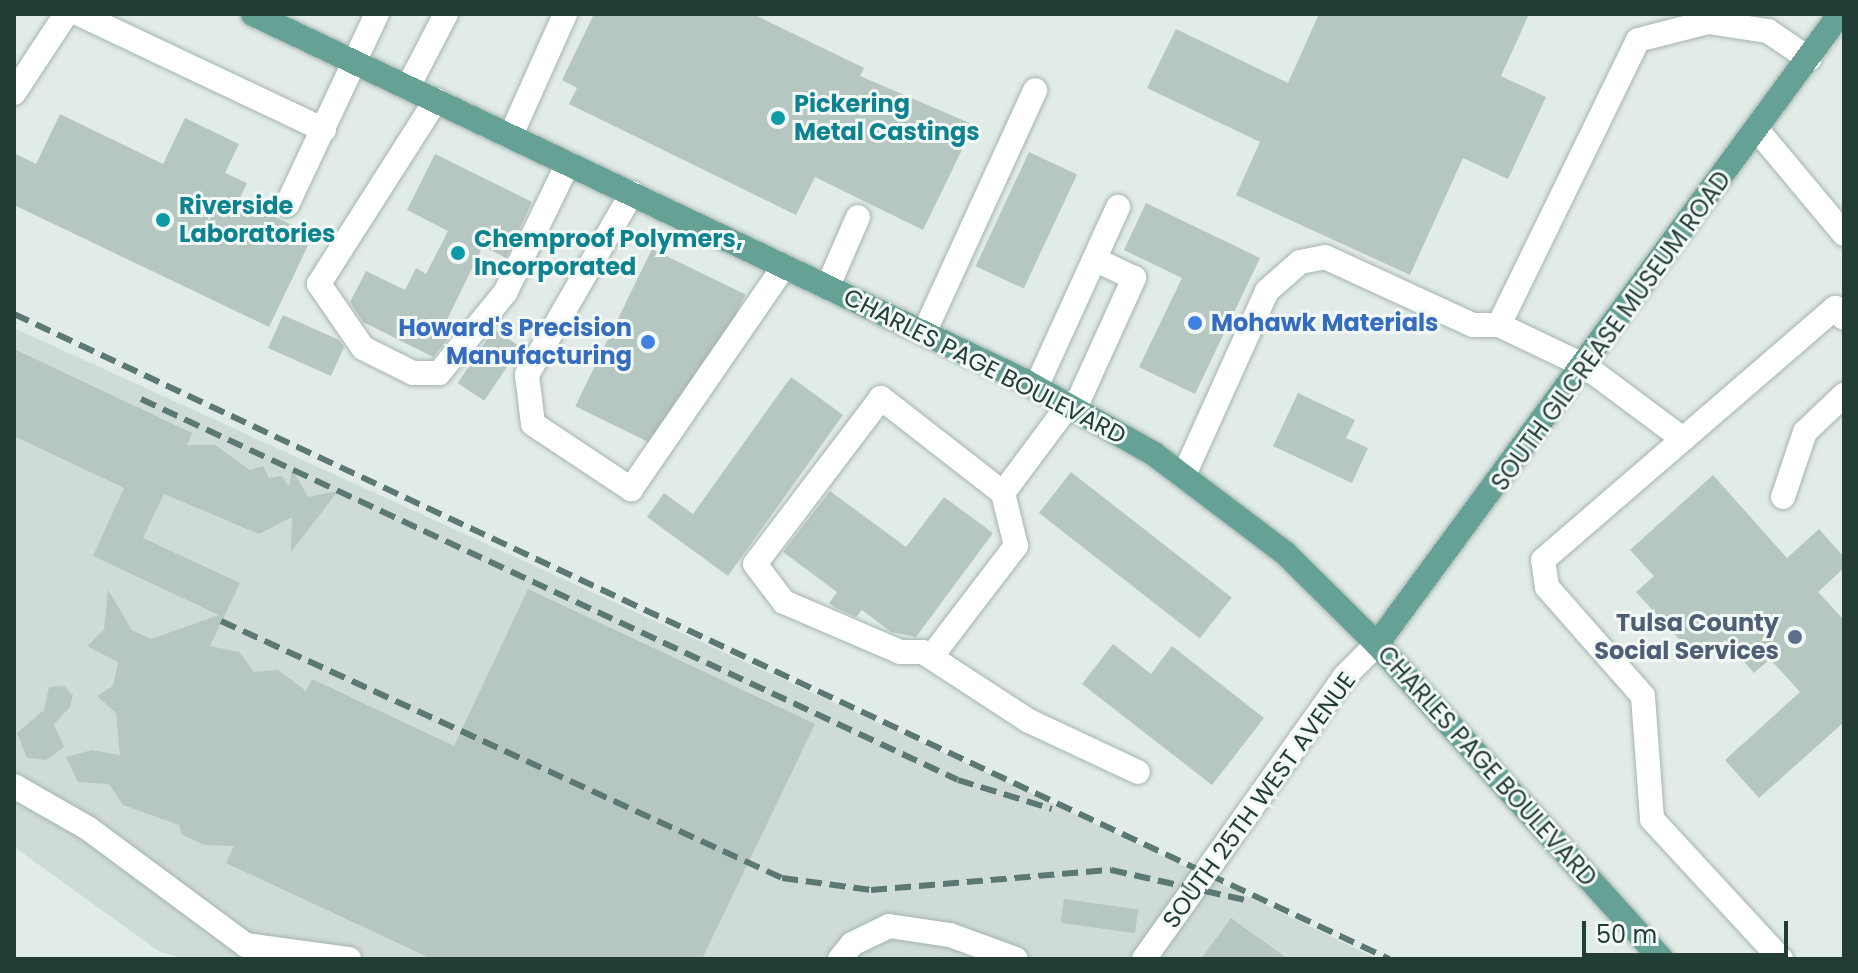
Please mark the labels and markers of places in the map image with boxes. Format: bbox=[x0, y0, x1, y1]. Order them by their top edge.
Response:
place label: Pickering Metal Castings bbox=[794, 90, 980, 146]
marker: Pickering Metal Castings bbox=[769, 109, 787, 127]
place label: Riverside Laboratories bbox=[179, 192, 335, 248]
marker: Riverside Laboratories bbox=[154, 211, 172, 229]
place label: Chemproof Polymers, Incorporated bbox=[474, 225, 743, 281]
marker: Chemproof Polymers, Incorporated bbox=[449, 244, 467, 262]
place label: Mohawk Materials bbox=[1211, 309, 1438, 337]
place label: Howard's Precision Manufacturing bbox=[398, 314, 632, 370]
marker: Mohawk Materials bbox=[1186, 314, 1204, 332]
marker: Howard's Precision Manufacturing bbox=[639, 333, 657, 351]
place label: Tulsa County Social Services bbox=[1594, 609, 1779, 665]
marker: Tulsa County Social Services bbox=[1786, 628, 1804, 646]

